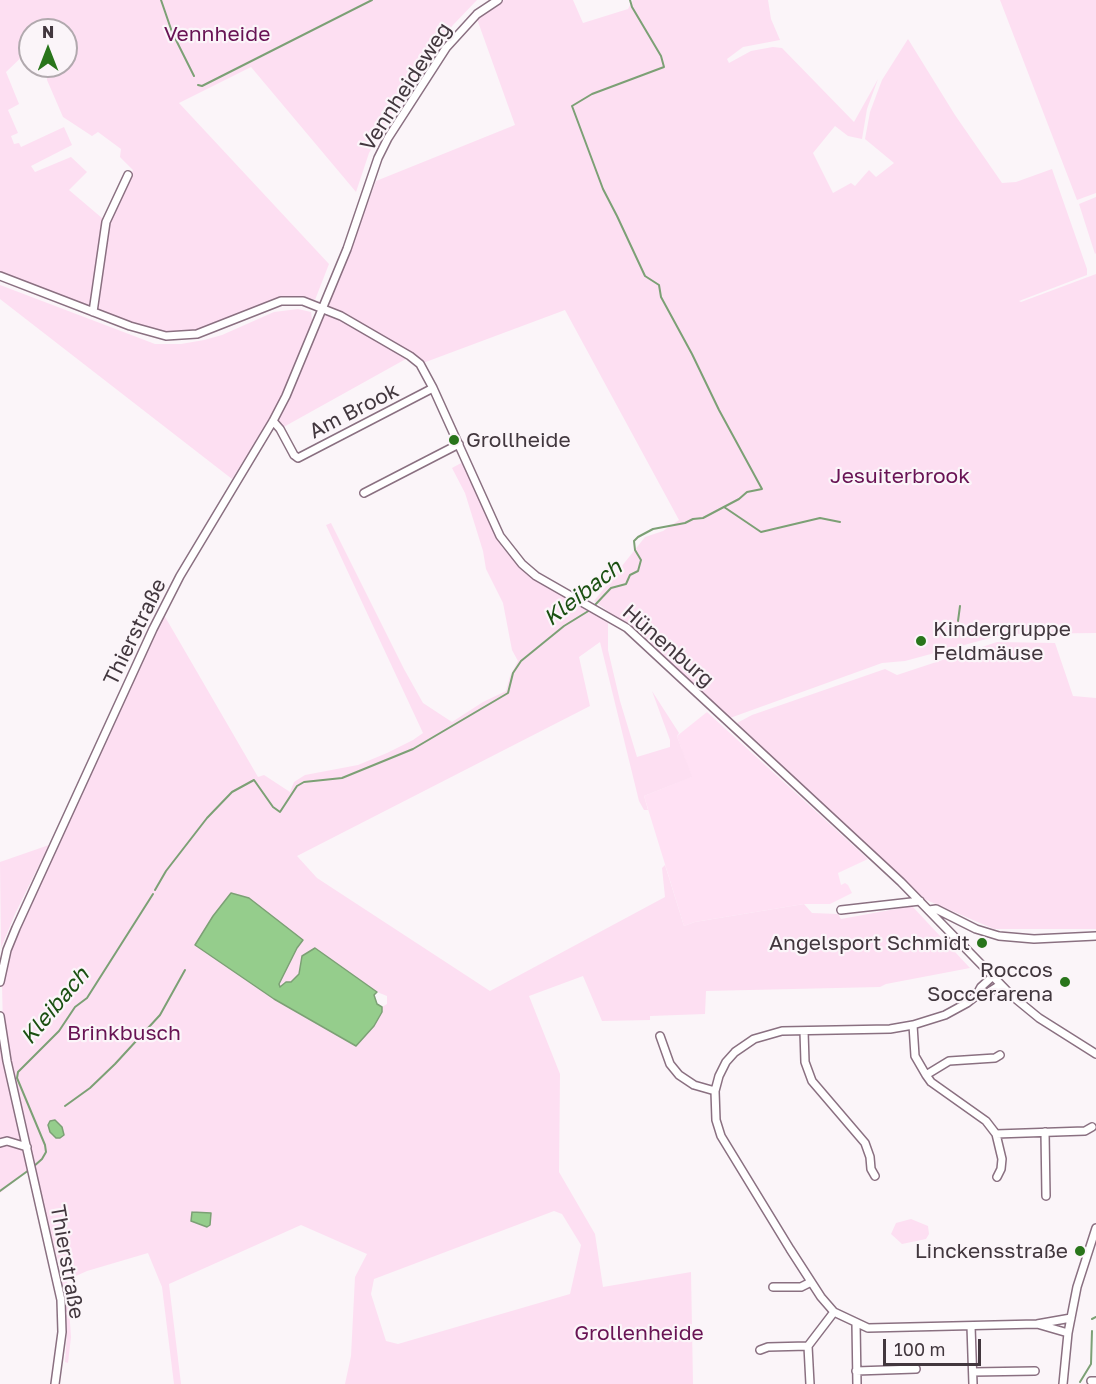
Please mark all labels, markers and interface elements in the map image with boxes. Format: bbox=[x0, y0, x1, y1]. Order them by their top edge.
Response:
north arrow bbox=[18, 18, 78, 78]
street label: Vennheideweg bbox=[355, 18, 457, 156]
park label: Vennheide bbox=[164, 21, 270, 47]
text: N bbox=[42, 22, 54, 42]
street label: Am Brook bbox=[305, 378, 403, 444]
place label: Grollheide bbox=[466, 427, 571, 453]
marker: Grollheide bbox=[447, 433, 461, 447]
park label: Jesuiterbrook bbox=[830, 463, 970, 489]
water label: Kleibach bbox=[539, 554, 627, 632]
street label: Thierstraße bbox=[98, 574, 172, 690]
street label: Hünenburg bbox=[617, 599, 719, 693]
place label: Kindergruppe Feldmäuse bbox=[933, 616, 1071, 666]
marker: Kindergruppe Feldmäuse bbox=[914, 634, 928, 648]
place label: Angelsport Schmidt bbox=[769, 930, 970, 956]
marker: Angelsport Schmidt bbox=[975, 936, 989, 950]
place label: Roccos Soccerarena bbox=[927, 957, 1053, 1007]
water label: Kleibach bbox=[15, 962, 95, 1050]
marker: Roccos Soccerarena bbox=[1058, 975, 1072, 989]
park label: Brinkbusch bbox=[67, 1020, 181, 1046]
street label: Thierstraße bbox=[45, 1203, 89, 1321]
place label: Linckensstraße bbox=[915, 1238, 1068, 1264]
marker: Linckensstraße bbox=[1073, 1244, 1087, 1258]
park label: Grollenheide bbox=[574, 1320, 704, 1346]
scale bar bbox=[886, 1327, 984, 1365]
text: 100 m bbox=[894, 1338, 945, 1360]

